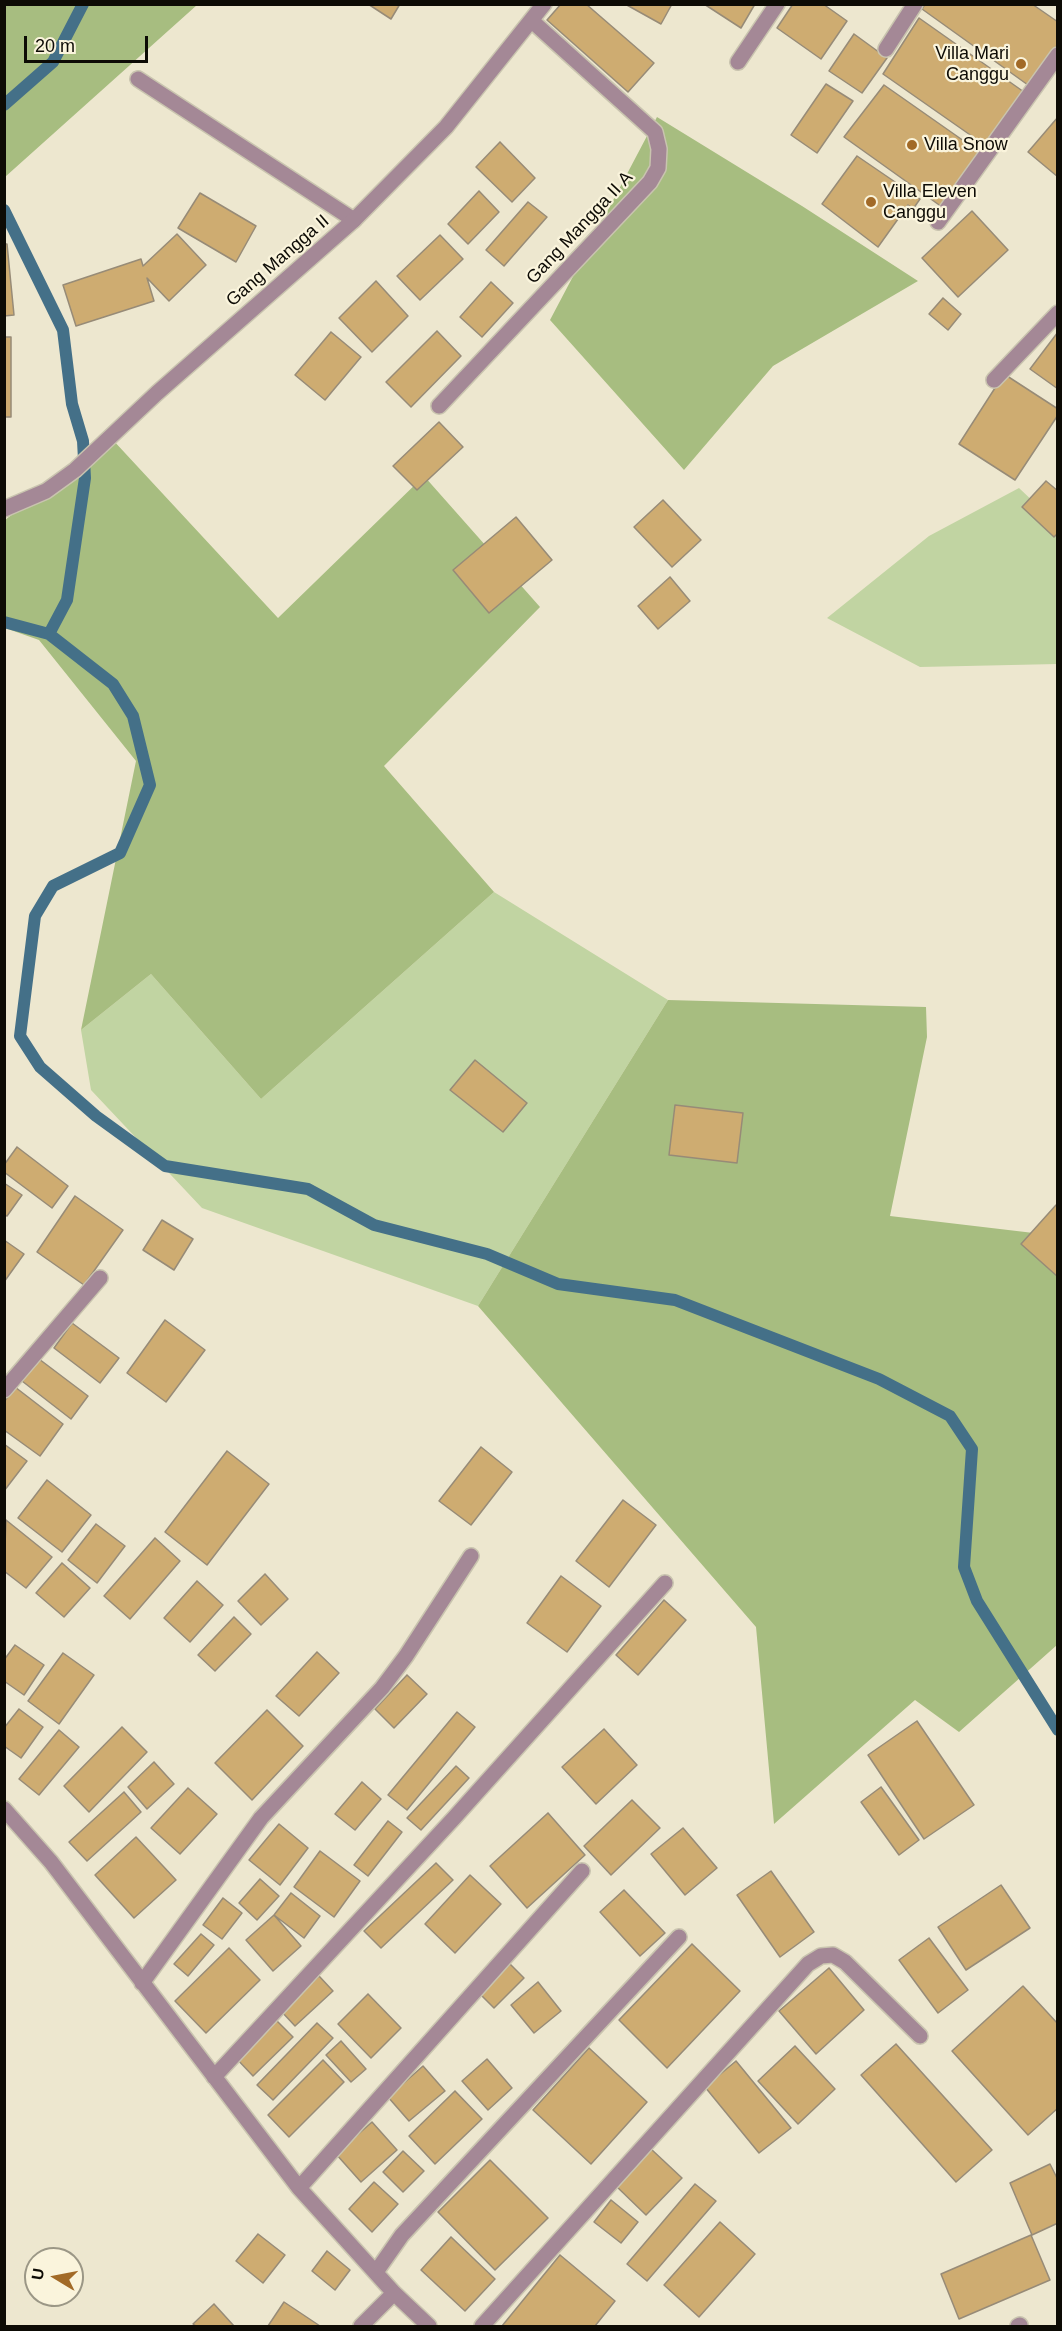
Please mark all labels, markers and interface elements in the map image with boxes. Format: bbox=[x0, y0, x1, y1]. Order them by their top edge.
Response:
scale bar bbox=[27, 24, 152, 62]
text: 20 m bbox=[35, 36, 75, 56]
place label: Villa Mari Canggu bbox=[935, 43, 1009, 86]
marker: Villa Mari Canggu bbox=[1014, 57, 1028, 71]
place label: Villa Snow bbox=[924, 134, 1008, 156]
marker: Villa Snow bbox=[905, 138, 919, 152]
street label: Gang Mangga II A bbox=[522, 167, 638, 289]
place label: Villa Eleven Canggu bbox=[883, 181, 977, 224]
marker: Villa Eleven Canggu bbox=[864, 195, 878, 209]
street label: Gang Mangga II bbox=[222, 211, 334, 311]
north arrow bbox=[24, 2247, 84, 2307]
text: U bbox=[28, 2267, 47, 2281]

